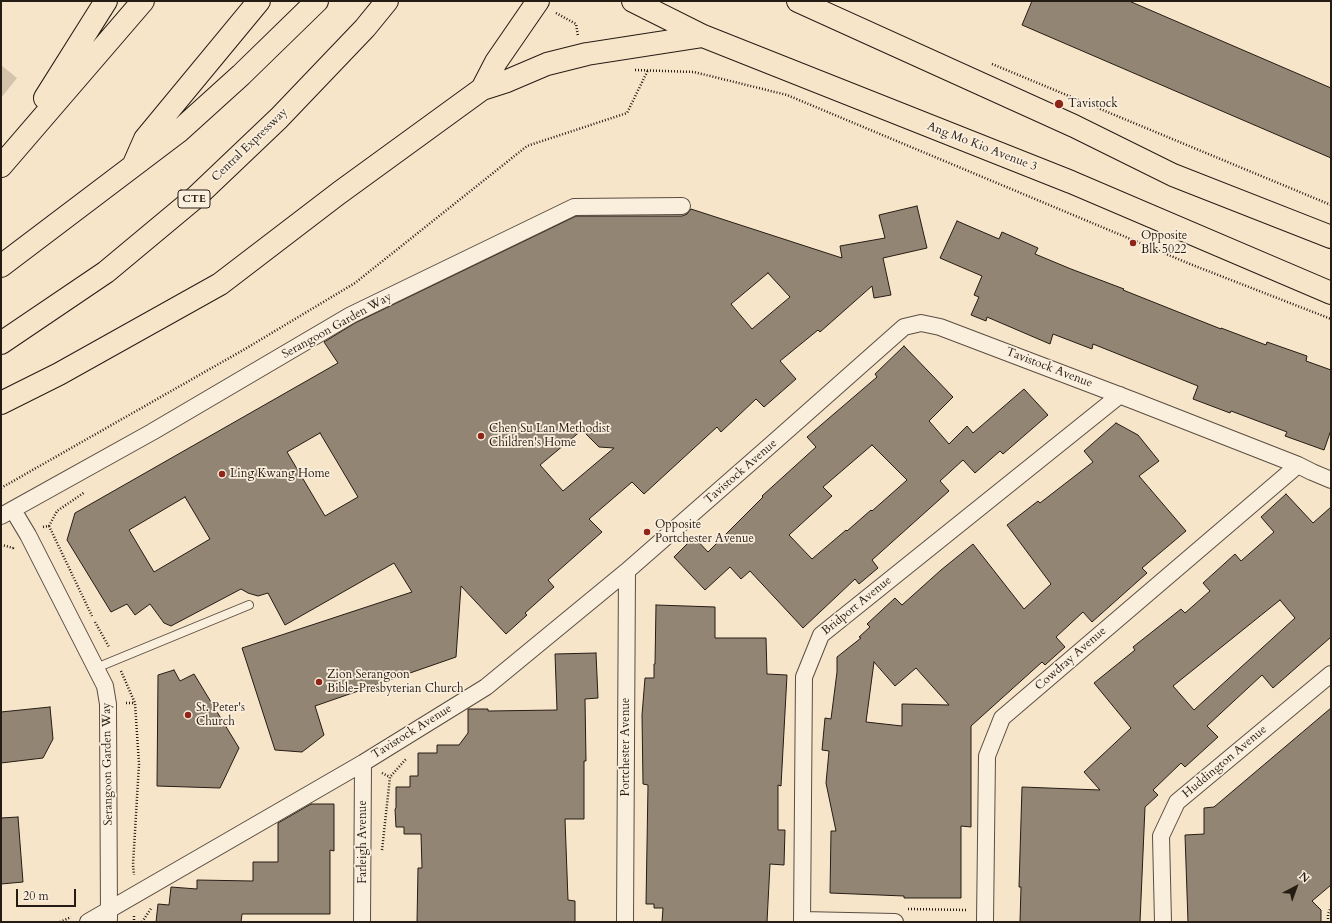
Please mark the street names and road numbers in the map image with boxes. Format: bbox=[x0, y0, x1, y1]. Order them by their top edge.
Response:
street label: Central Expressway bbox=[209, 105, 291, 185]
street label: Ang Mo Kio Avenue 3 bbox=[925, 119, 1039, 175]
road number: CTE bbox=[178, 190, 210, 208]
street label: Serangoon Garden Way bbox=[280, 290, 394, 362]
street label: Tavistock Avenue bbox=[1004, 345, 1094, 391]
street label: Tavistock Avenue bbox=[702, 436, 780, 508]
street label: Bridport Avenue bbox=[819, 574, 895, 638]
street label: Cowdray Avenue bbox=[1032, 624, 1110, 694]
street label: Portchester Avenue bbox=[619, 697, 633, 797]
street label: Serangoon Garden Way bbox=[100, 702, 116, 826]
street label: Tavistock Avenue bbox=[369, 702, 455, 762]
street label: Huddington Avenue bbox=[1180, 723, 1270, 801]
street label: Farleigh Avenue bbox=[356, 800, 370, 884]

